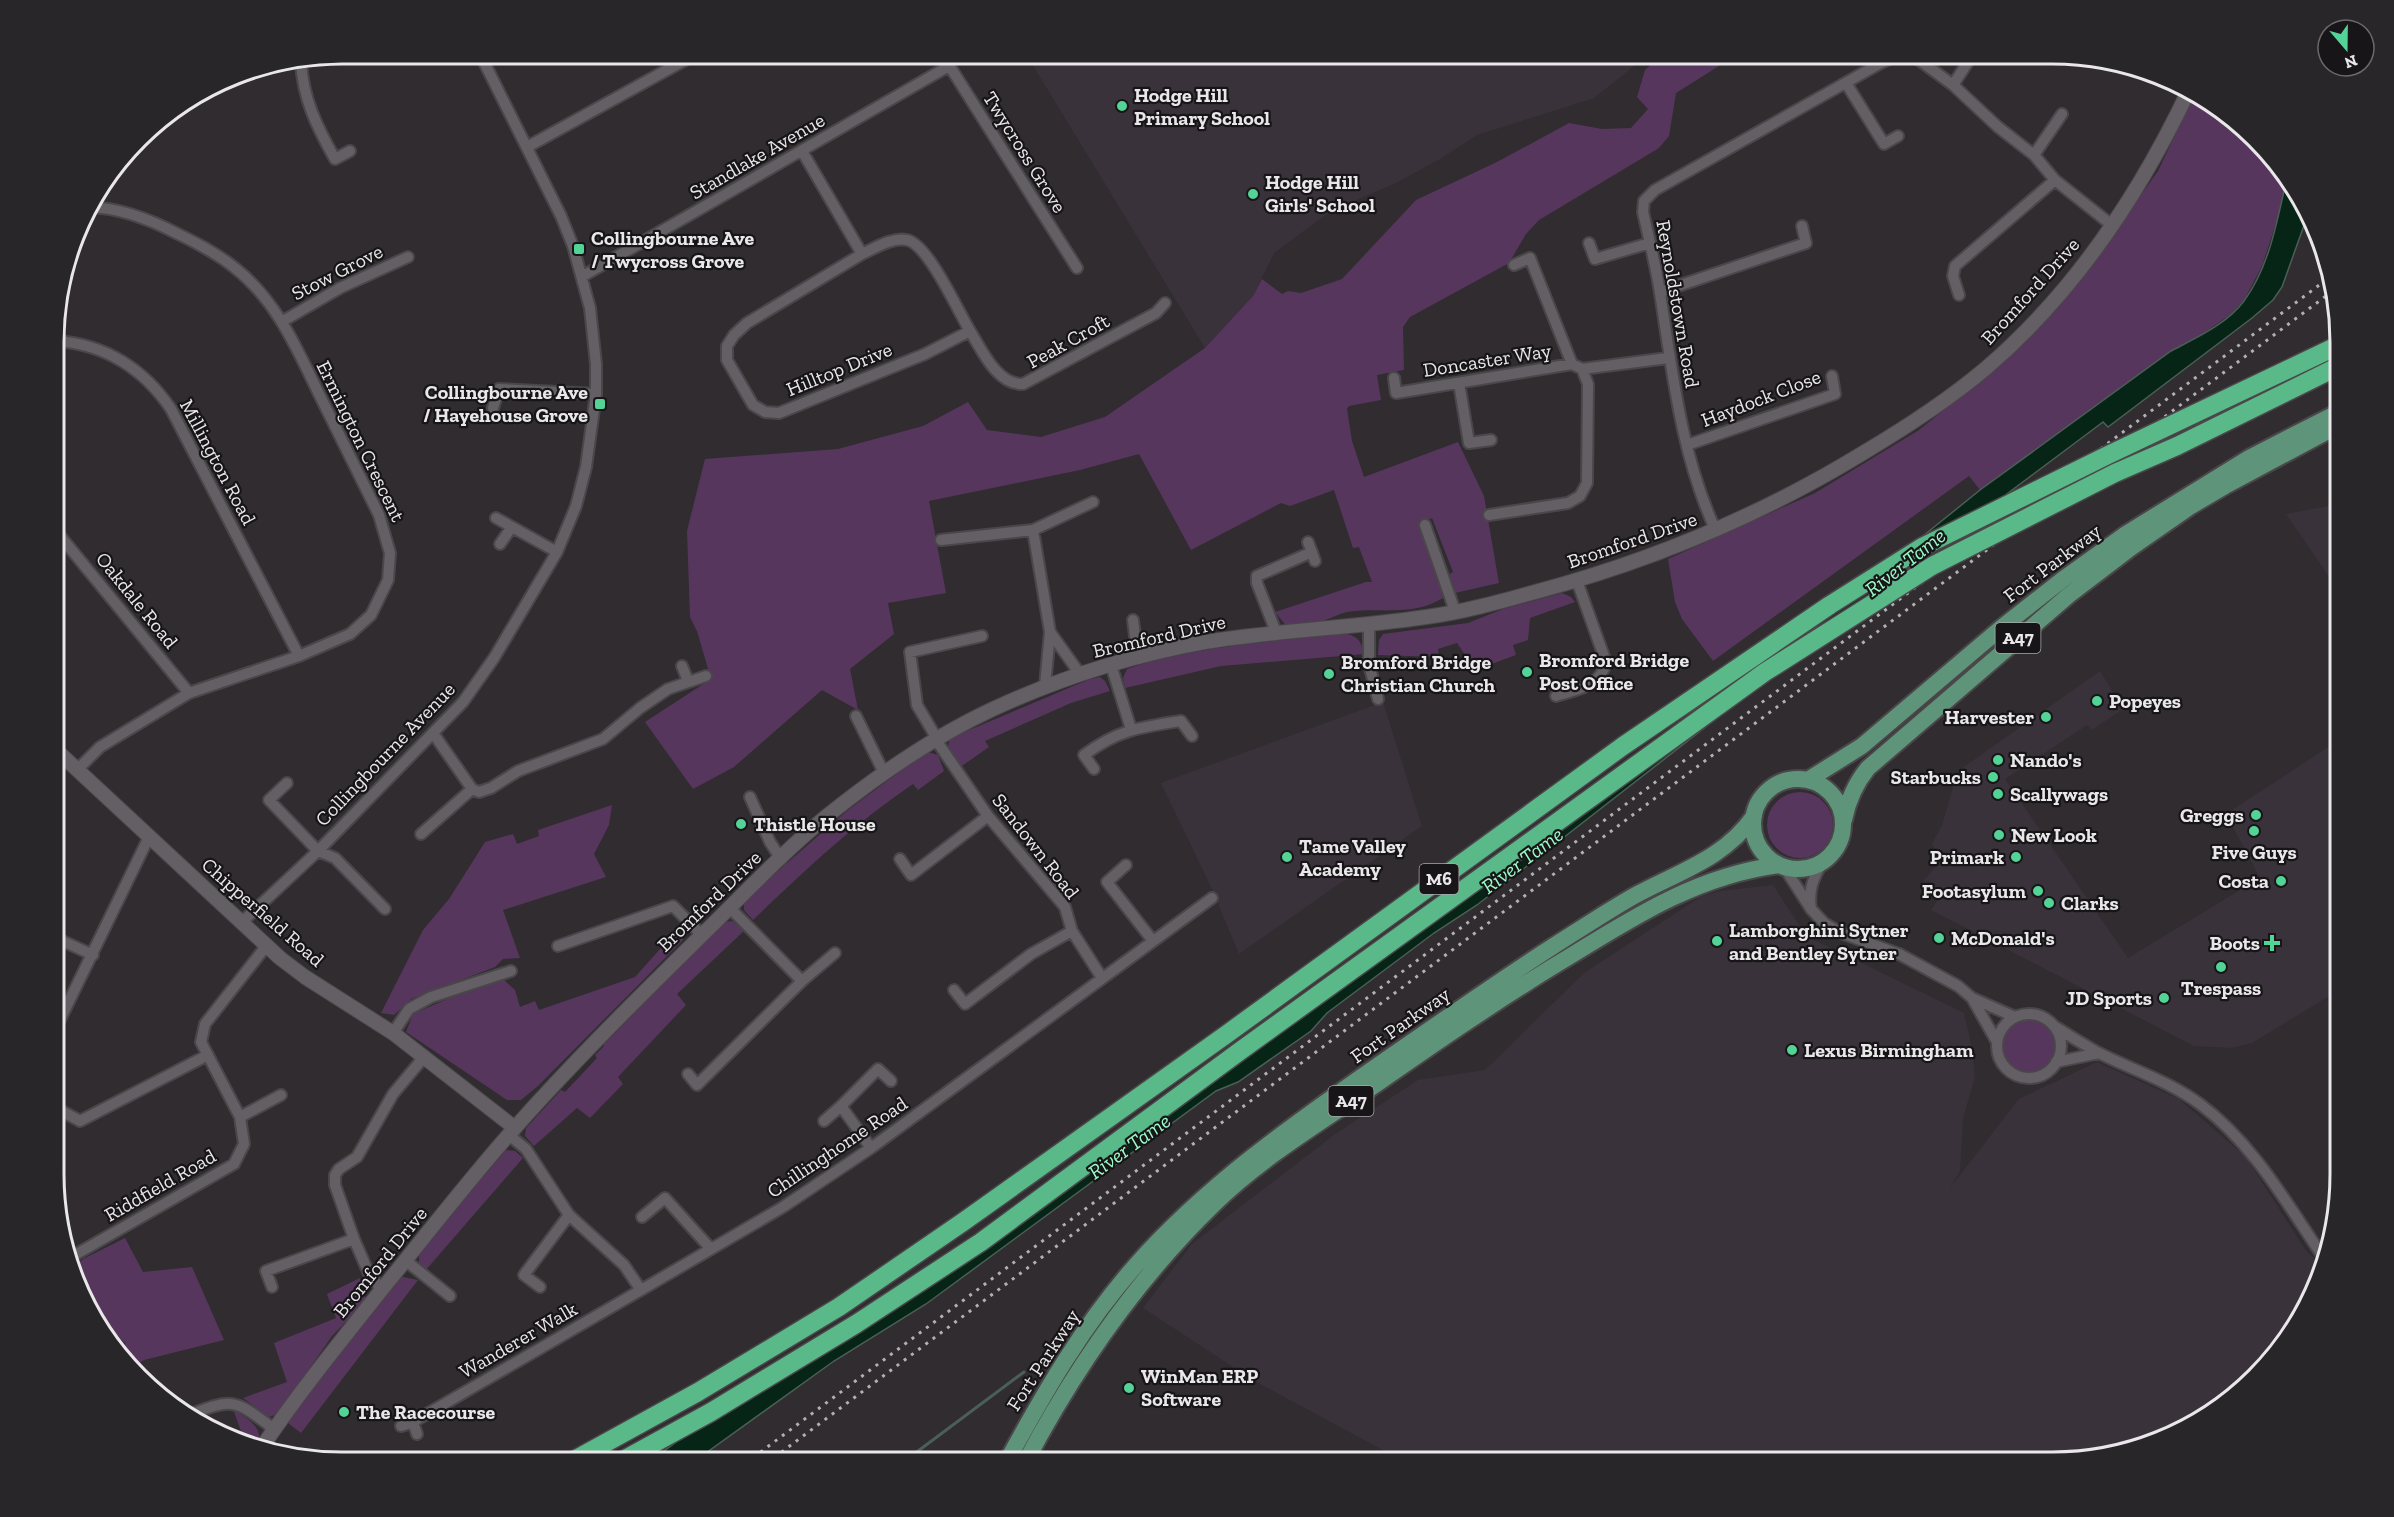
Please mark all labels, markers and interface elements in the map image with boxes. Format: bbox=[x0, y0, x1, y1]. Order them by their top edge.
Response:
north arrow bbox=[2316, 18, 2376, 78]
text: N bbox=[2342, 51, 2360, 73]
place label: Hodge Hill Primary School bbox=[1134, 83, 1270, 130]
street label: Twycross Grove bbox=[978, 87, 1072, 217]
marker: Hodge Hill Primary School bbox=[1115, 99, 1129, 113]
street label: Standlake Avenue bbox=[685, 108, 829, 204]
place label: Hodge Hill Girls' School bbox=[1265, 170, 1375, 217]
marker: Hodge Hill Girls' School bbox=[1246, 187, 1260, 201]
street label: Reynoldstown Road bbox=[1651, 218, 1705, 390]
place label: Collingbourne Ave / Twycross Grove bbox=[591, 226, 755, 273]
street label: Bromford Drive bbox=[1976, 233, 2084, 349]
street label: Stow Grove bbox=[287, 239, 387, 305]
marker: Collingbourne Ave / Twycross Grove bbox=[572, 242, 586, 256]
street label: Peak Croft bbox=[1023, 308, 1114, 373]
street label: Hilltop Drive bbox=[783, 337, 895, 401]
street label: Doncaster Way bbox=[1421, 338, 1554, 382]
street label: Ermington Crescent bbox=[312, 357, 411, 526]
street label: Haydock Close bbox=[1698, 364, 1824, 432]
place label: Collingbourne Ave / Hayehouse Grove bbox=[423, 380, 588, 427]
street label: Millington Road bbox=[175, 395, 261, 529]
marker: Collingbourne Ave / Hayehouse Grove bbox=[593, 397, 607, 411]
street label: Bromford Drive bbox=[1564, 507, 1700, 573]
street label: Fort Parkway bbox=[1999, 518, 2106, 607]
water label: River Tame bbox=[1860, 523, 1950, 601]
street label: Oakdale Road bbox=[91, 547, 183, 653]
street label: Bromford Drive bbox=[1090, 609, 1228, 663]
road number: A47 bbox=[1996, 623, 2040, 653]
place label: Bromford Bridge Post Office bbox=[1539, 648, 1689, 695]
place label: Bromford Bridge Christian Church bbox=[1341, 650, 1496, 697]
marker: Bromford Bridge Post Office bbox=[1520, 665, 1534, 679]
marker: Bromford Bridge Christian Church bbox=[1322, 667, 1336, 681]
street label: Collingbourne Avenue bbox=[310, 677, 460, 831]
place label: Popeyes bbox=[2109, 689, 2181, 713]
marker: Popeyes bbox=[2090, 694, 2104, 708]
place label: Harvester bbox=[1945, 705, 2034, 729]
marker: Harvester bbox=[2039, 710, 2053, 724]
place label: Nando's bbox=[2010, 748, 2082, 772]
marker: Nando's bbox=[1991, 753, 2005, 767]
place label: Starbucks bbox=[1891, 765, 1981, 789]
marker: Starbucks bbox=[1986, 770, 2000, 784]
place label: Scallywags bbox=[2010, 782, 2108, 806]
marker: Scallywags bbox=[1991, 787, 2005, 801]
street label: Sandown Road bbox=[987, 789, 1085, 903]
place label: Greggs bbox=[2180, 803, 2244, 827]
marker: Greggs bbox=[2249, 808, 2263, 822]
place label: Thistle House bbox=[753, 812, 876, 836]
marker: Thistle House bbox=[734, 817, 748, 831]
water label: River Tame bbox=[1476, 821, 1568, 899]
place label: New Look bbox=[2011, 823, 2097, 847]
marker: Five Guys bbox=[2247, 824, 2261, 838]
marker: New Look bbox=[1992, 828, 2006, 842]
place label: Tame Valley Academy bbox=[1299, 834, 1406, 881]
place label: Five Guys bbox=[2211, 840, 2297, 864]
street label: Bromford Drive bbox=[652, 845, 766, 957]
place label: Primark bbox=[1930, 845, 2004, 869]
marker: Tame Valley Academy bbox=[1280, 850, 1294, 864]
marker: Primark bbox=[2009, 850, 2023, 864]
street label: Chipperfield Road bbox=[197, 852, 329, 972]
road number: M6 bbox=[1420, 864, 1458, 894]
place label: Costa bbox=[2218, 869, 2269, 893]
marker: Costa bbox=[2274, 874, 2288, 888]
place label: Footasylum bbox=[1922, 879, 2026, 903]
marker: Footasylum bbox=[2031, 884, 2045, 898]
place label: Clarks bbox=[2061, 891, 2119, 915]
marker: Clarks bbox=[2042, 896, 2056, 910]
place label: Lamborghini Sytner and Bentley Sytner bbox=[1729, 918, 1909, 965]
place label: McDonald's bbox=[1951, 926, 2055, 950]
marker: McDonald's bbox=[1932, 931, 1946, 945]
place label: Boots bbox=[2210, 931, 2260, 955]
marker: Lamborghini Sytner and Bentley Sytner bbox=[1710, 934, 1724, 948]
marker: Boots bbox=[2265, 936, 2279, 950]
marker: Trespass bbox=[2214, 960, 2228, 974]
place label: Trespass bbox=[2181, 976, 2261, 1000]
street label: Fort Parkway bbox=[1346, 981, 1455, 1068]
place label: JD Sports bbox=[2066, 986, 2152, 1010]
marker: JD Sports bbox=[2157, 991, 2171, 1005]
place label: Lexus Birmingham bbox=[1804, 1038, 1974, 1062]
marker: Lexus Birmingham bbox=[1785, 1043, 1799, 1057]
road number: A47 bbox=[1328, 1086, 1374, 1116]
street label: Chillinghome Road bbox=[762, 1091, 912, 1203]
water label: River Tame bbox=[1083, 1108, 1175, 1184]
street label: Riddfield Road bbox=[100, 1143, 220, 1227]
street label: Bromford Drive bbox=[328, 1202, 432, 1322]
street label: Wanderer Walk bbox=[455, 1296, 582, 1383]
street label: Fort Parkway bbox=[1001, 1304, 1085, 1415]
place label: WinMan ERP Software bbox=[1141, 1364, 1258, 1411]
marker: WinMan ERP Software bbox=[1122, 1381, 1136, 1395]
place label: The Racecourse bbox=[356, 1400, 496, 1424]
marker: The Racecourse bbox=[337, 1405, 351, 1419]

